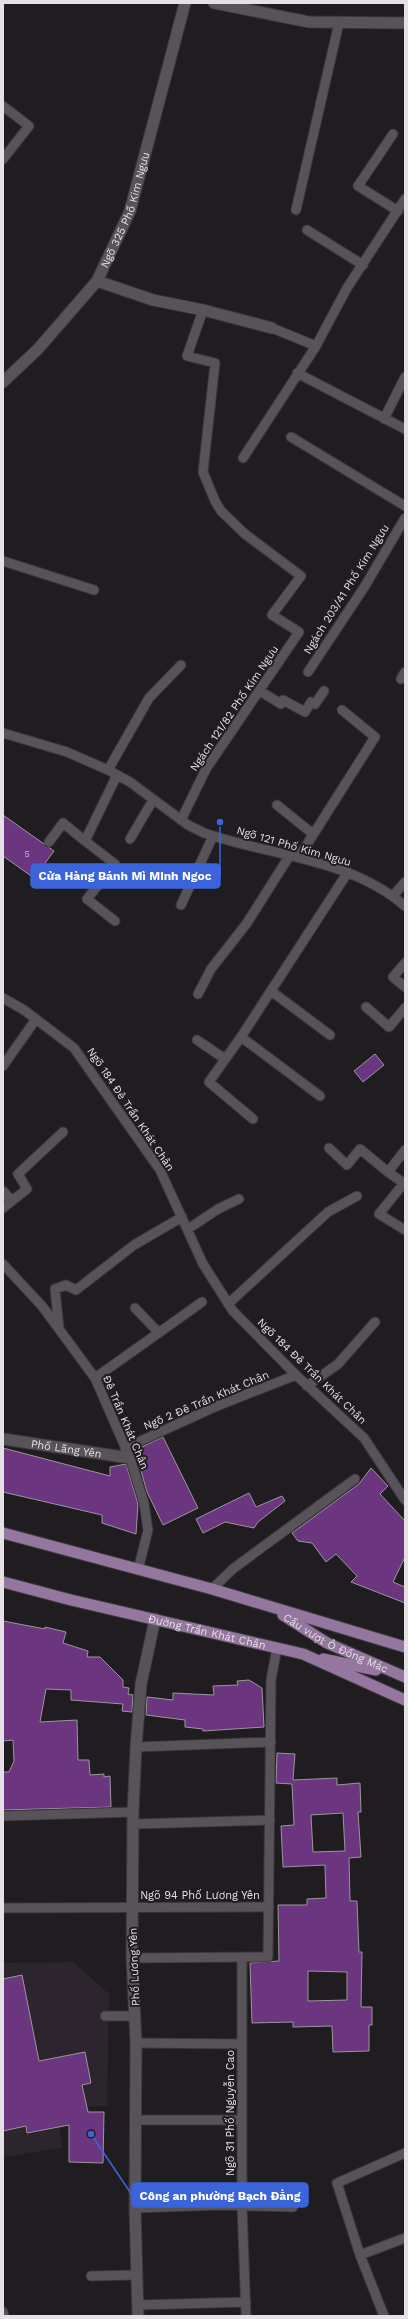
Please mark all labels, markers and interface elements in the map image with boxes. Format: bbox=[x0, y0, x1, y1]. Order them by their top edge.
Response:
street label: Ngõ 325 Phố Kim Ngưu bbox=[98, 151, 152, 270]
street label: Ngách 203/41 Phố Kim Ngưu bbox=[301, 522, 392, 657]
street label: Ngách 121/82 Phố Kim Ngưu bbox=[187, 643, 281, 774]
street label: Ngõ 121 Phố Kim Ngưu bbox=[235, 824, 353, 869]
house number: 5 bbox=[24, 849, 30, 859]
callout: Cửa Hàng Bánh Mì Minh Ngoc bbox=[31, 864, 220, 888]
text: Cửa Hàng Bánh Mì Minh Ngoc bbox=[38, 869, 212, 883]
street label: Ngõ 184 Đê Trần Khát Chân bbox=[84, 1045, 177, 1174]
street label: Ngõ 184 Đê Trần Khát Chân bbox=[255, 1316, 369, 1427]
street label: Ngõ 2 Đê Trần Khát Chân bbox=[142, 1368, 271, 1433]
street label: Đê Trần Khát Chân bbox=[100, 1373, 151, 1471]
street label: Phố Lãng Yên bbox=[30, 1437, 102, 1461]
street label: Cầu vượt Ô Đống Mác bbox=[281, 1611, 390, 1676]
street label: Đường Trần Khát Chân bbox=[147, 1612, 267, 1652]
street label: Ngõ 94 Phố Lương Yên bbox=[140, 1889, 260, 1902]
street label: Phố Lương Yên bbox=[127, 1928, 142, 2006]
street label: Ngõ 31 Phố Nguyễn Cao bbox=[223, 2050, 237, 2176]
callout: Công an phường Bạch Đằng bbox=[132, 2183, 308, 2207]
text: Công an phường Bạch Đằng bbox=[140, 2189, 301, 2203]

